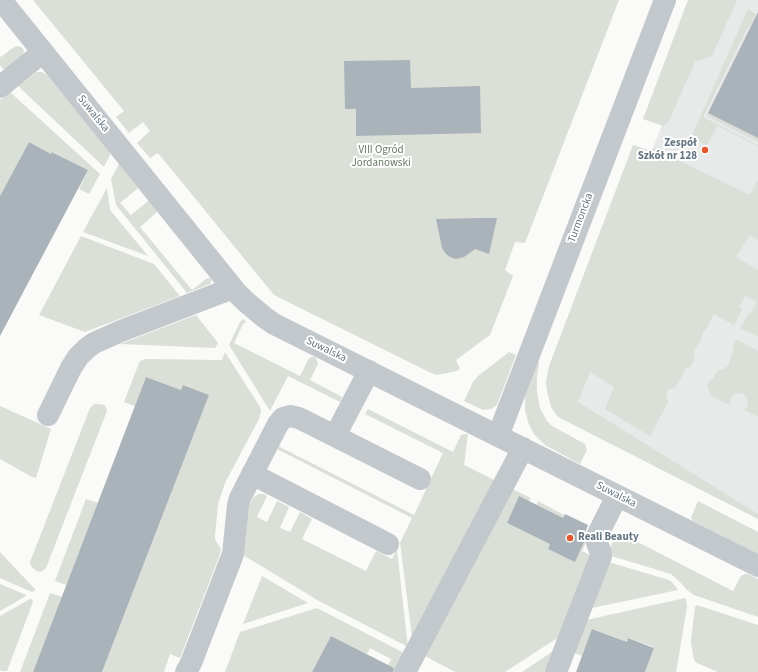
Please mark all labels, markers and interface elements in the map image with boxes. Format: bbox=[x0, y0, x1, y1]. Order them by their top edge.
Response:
street label: Suwalska bbox=[74, 93, 112, 135]
place label: Zespół Szkół nr 128 bbox=[638, 137, 697, 163]
park label: VIII Ogród Jordanowski bbox=[351, 144, 411, 170]
marker: Zespół Szkół nr 128 bbox=[700, 145, 710, 155]
street label: Turmoncka bbox=[565, 191, 597, 245]
street label: Suwalska bbox=[304, 335, 348, 365]
street label: Suwalska bbox=[594, 479, 638, 511]
place label: Reali Beauty bbox=[578, 531, 639, 545]
marker: Reali Beauty bbox=[565, 533, 575, 543]

